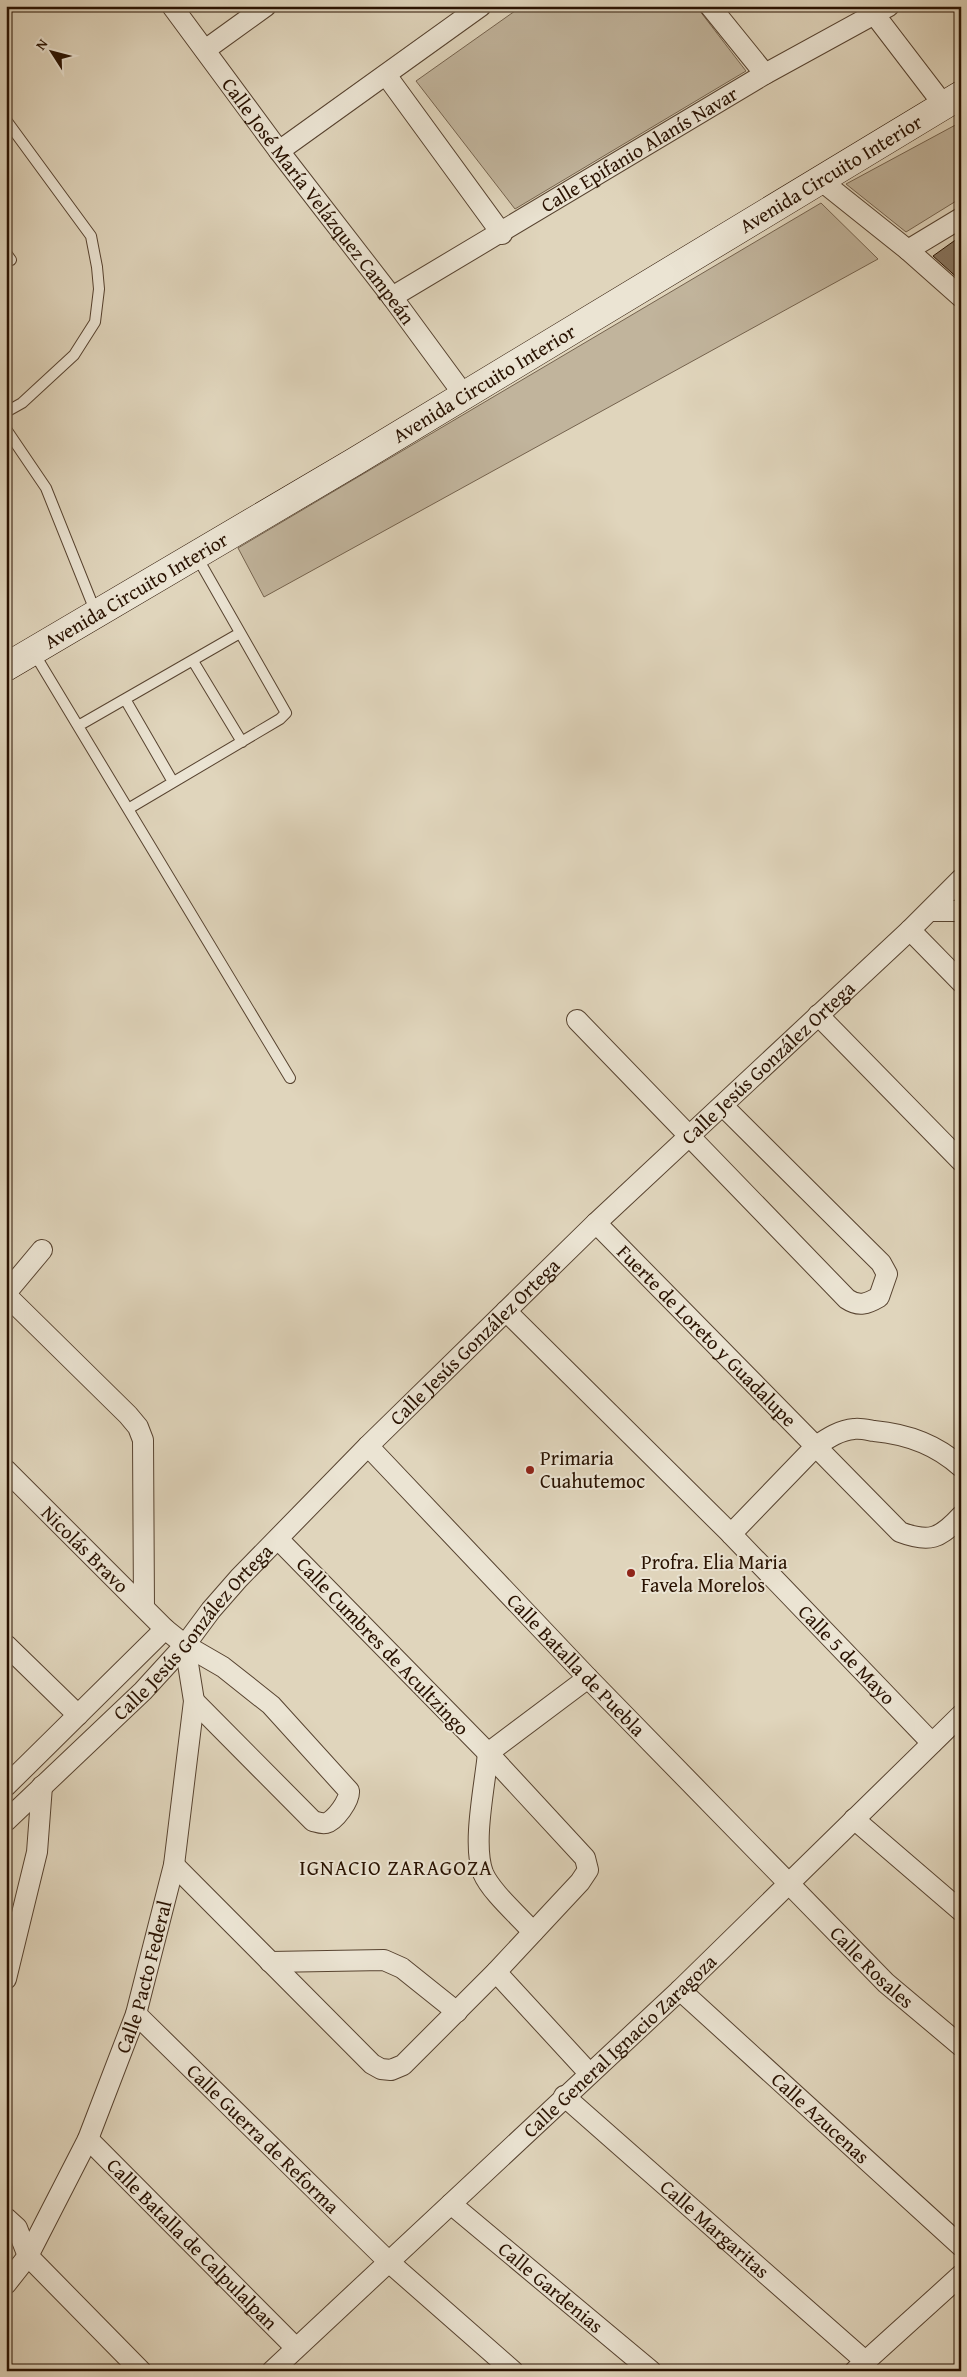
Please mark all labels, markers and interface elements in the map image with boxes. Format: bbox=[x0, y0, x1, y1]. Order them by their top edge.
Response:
north arrow bbox=[28, 28, 78, 78]
text: N bbox=[31, 34, 53, 54]
street label: Calle José María Velázquez Campeán bbox=[215, 71, 422, 330]
street label: Calle Epifanio Alanís Navar bbox=[535, 79, 743, 219]
street label: Avenida Circuito Interior bbox=[734, 107, 927, 240]
street label: Avenida Circuito Interior bbox=[387, 316, 581, 449]
street label: Avenida Circuito Interior bbox=[38, 524, 233, 655]
street label: Calle Jesús González Ortega bbox=[674, 973, 861, 1151]
street label: Fuerte de Loreto y Guadalupe bbox=[611, 1237, 804, 1433]
street label: Calle Jesús González Ortega bbox=[383, 1251, 566, 1431]
place label: Primaria Cuahutemoc bbox=[540, 1443, 645, 1495]
marker: Primaria Cuahutemoc bbox=[524, 1464, 536, 1476]
street label: Nicolás Bravo bbox=[35, 1498, 136, 1599]
street label: Calle Jesús González Ortega bbox=[106, 1537, 279, 1727]
place label: Profra. Elia Maria Favela Morelos bbox=[641, 1547, 788, 1599]
street label: Calle Cumbres de Acultzingo bbox=[290, 1550, 476, 1741]
marker: Profra. Elia Maria Favela Morelos bbox=[625, 1567, 637, 1579]
street label: Calle Batalla de Puebla bbox=[501, 1586, 653, 1743]
street label: Calle 5 de Mayo bbox=[792, 1597, 903, 1711]
district label: IGNACIO ZARAGOZA bbox=[299, 1852, 493, 1883]
street label: Calle Pacto Federal bbox=[107, 1897, 179, 2057]
street label: Calle Rosales bbox=[824, 1919, 921, 2015]
street label: Calle General Ignacio Zaragoza bbox=[516, 1947, 723, 2144]
street label: Calle Guerra de Reforma bbox=[181, 2057, 347, 2220]
street label: Calle Azucenas bbox=[765, 2065, 876, 2170]
street label: Calle Batalla de Calpulalpan bbox=[101, 2151, 285, 2336]
street label: Calle Margaritas bbox=[654, 2172, 776, 2285]
street label: Calle Gardenias bbox=[492, 2234, 610, 2339]

